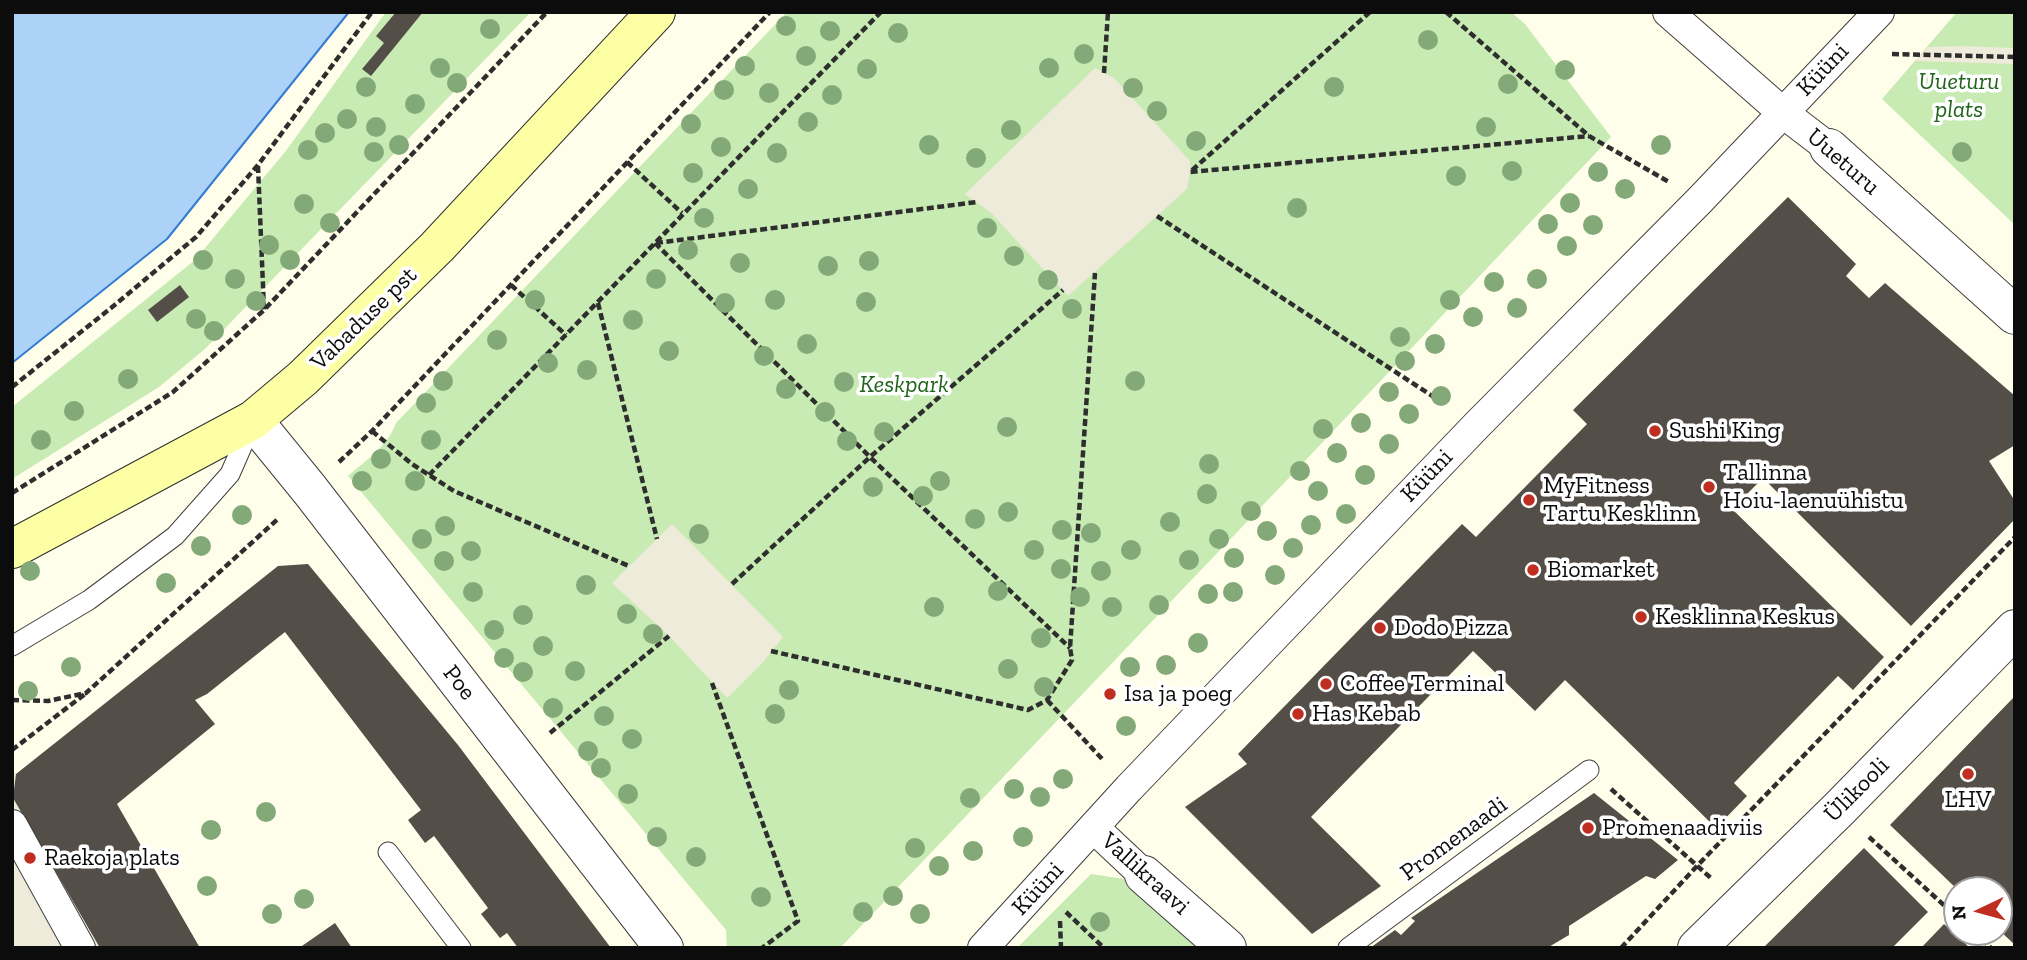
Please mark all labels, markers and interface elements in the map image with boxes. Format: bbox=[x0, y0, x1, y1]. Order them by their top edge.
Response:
street label: Küüni bbox=[1791, 37, 1855, 103]
park label: Uueturu plats bbox=[1919, 68, 1999, 124]
street label: Uueturu bbox=[1801, 122, 1885, 202]
street label: Vabaduse pst bbox=[305, 261, 423, 377]
park label: Keskpark bbox=[859, 371, 949, 399]
place label: Sushi King bbox=[1669, 417, 1780, 445]
marker: Sushi King bbox=[1647, 423, 1663, 439]
street label: Küüni bbox=[1395, 443, 1459, 509]
place label: Tallinna Hoiu-laenuühistu bbox=[1723, 459, 1904, 515]
place label: MyFitness Tartu Kesklinn bbox=[1543, 472, 1696, 528]
marker: Tallinna Hoiu-laenuühistu bbox=[1701, 479, 1717, 495]
marker: MyFitness Tartu Kesklinn bbox=[1521, 492, 1537, 508]
place label: Biomarket bbox=[1547, 556, 1655, 584]
marker: Biomarket bbox=[1525, 562, 1541, 578]
place label: Kesklinna Keskus bbox=[1655, 603, 1835, 631]
marker: Kesklinna Keskus bbox=[1633, 609, 1649, 625]
place label: Dodo Pizza bbox=[1394, 614, 1509, 642]
marker: Dodo Pizza bbox=[1372, 620, 1388, 636]
street label: Poe bbox=[436, 660, 482, 706]
place label: Coffee Terminal bbox=[1340, 670, 1504, 698]
marker: Coffee Terminal bbox=[1318, 676, 1334, 692]
place label: Isa ja poeg bbox=[1124, 680, 1232, 708]
marker: Isa ja poeg bbox=[1102, 686, 1118, 702]
place label: Has Kebab bbox=[1312, 700, 1421, 728]
marker: Has Kebab bbox=[1290, 706, 1306, 722]
street label: Ülikooli bbox=[1818, 751, 1896, 829]
marker: LHV bbox=[1960, 766, 1976, 782]
place label: LHV bbox=[1945, 786, 1991, 814]
street label: Promenaadi bbox=[1395, 791, 1513, 887]
place label: Promenaadiviis bbox=[1602, 814, 1763, 842]
marker: Promenaadiviis bbox=[1580, 820, 1596, 836]
street label: Vallikraavi bbox=[1095, 827, 1195, 921]
place label: Raekoja plats bbox=[44, 844, 180, 872]
marker: Raekoja plats bbox=[22, 850, 38, 866]
street label: Küüni bbox=[1006, 856, 1070, 922]
north arrow bbox=[1943, 876, 2013, 946]
text: N bbox=[1946, 905, 1971, 921]

